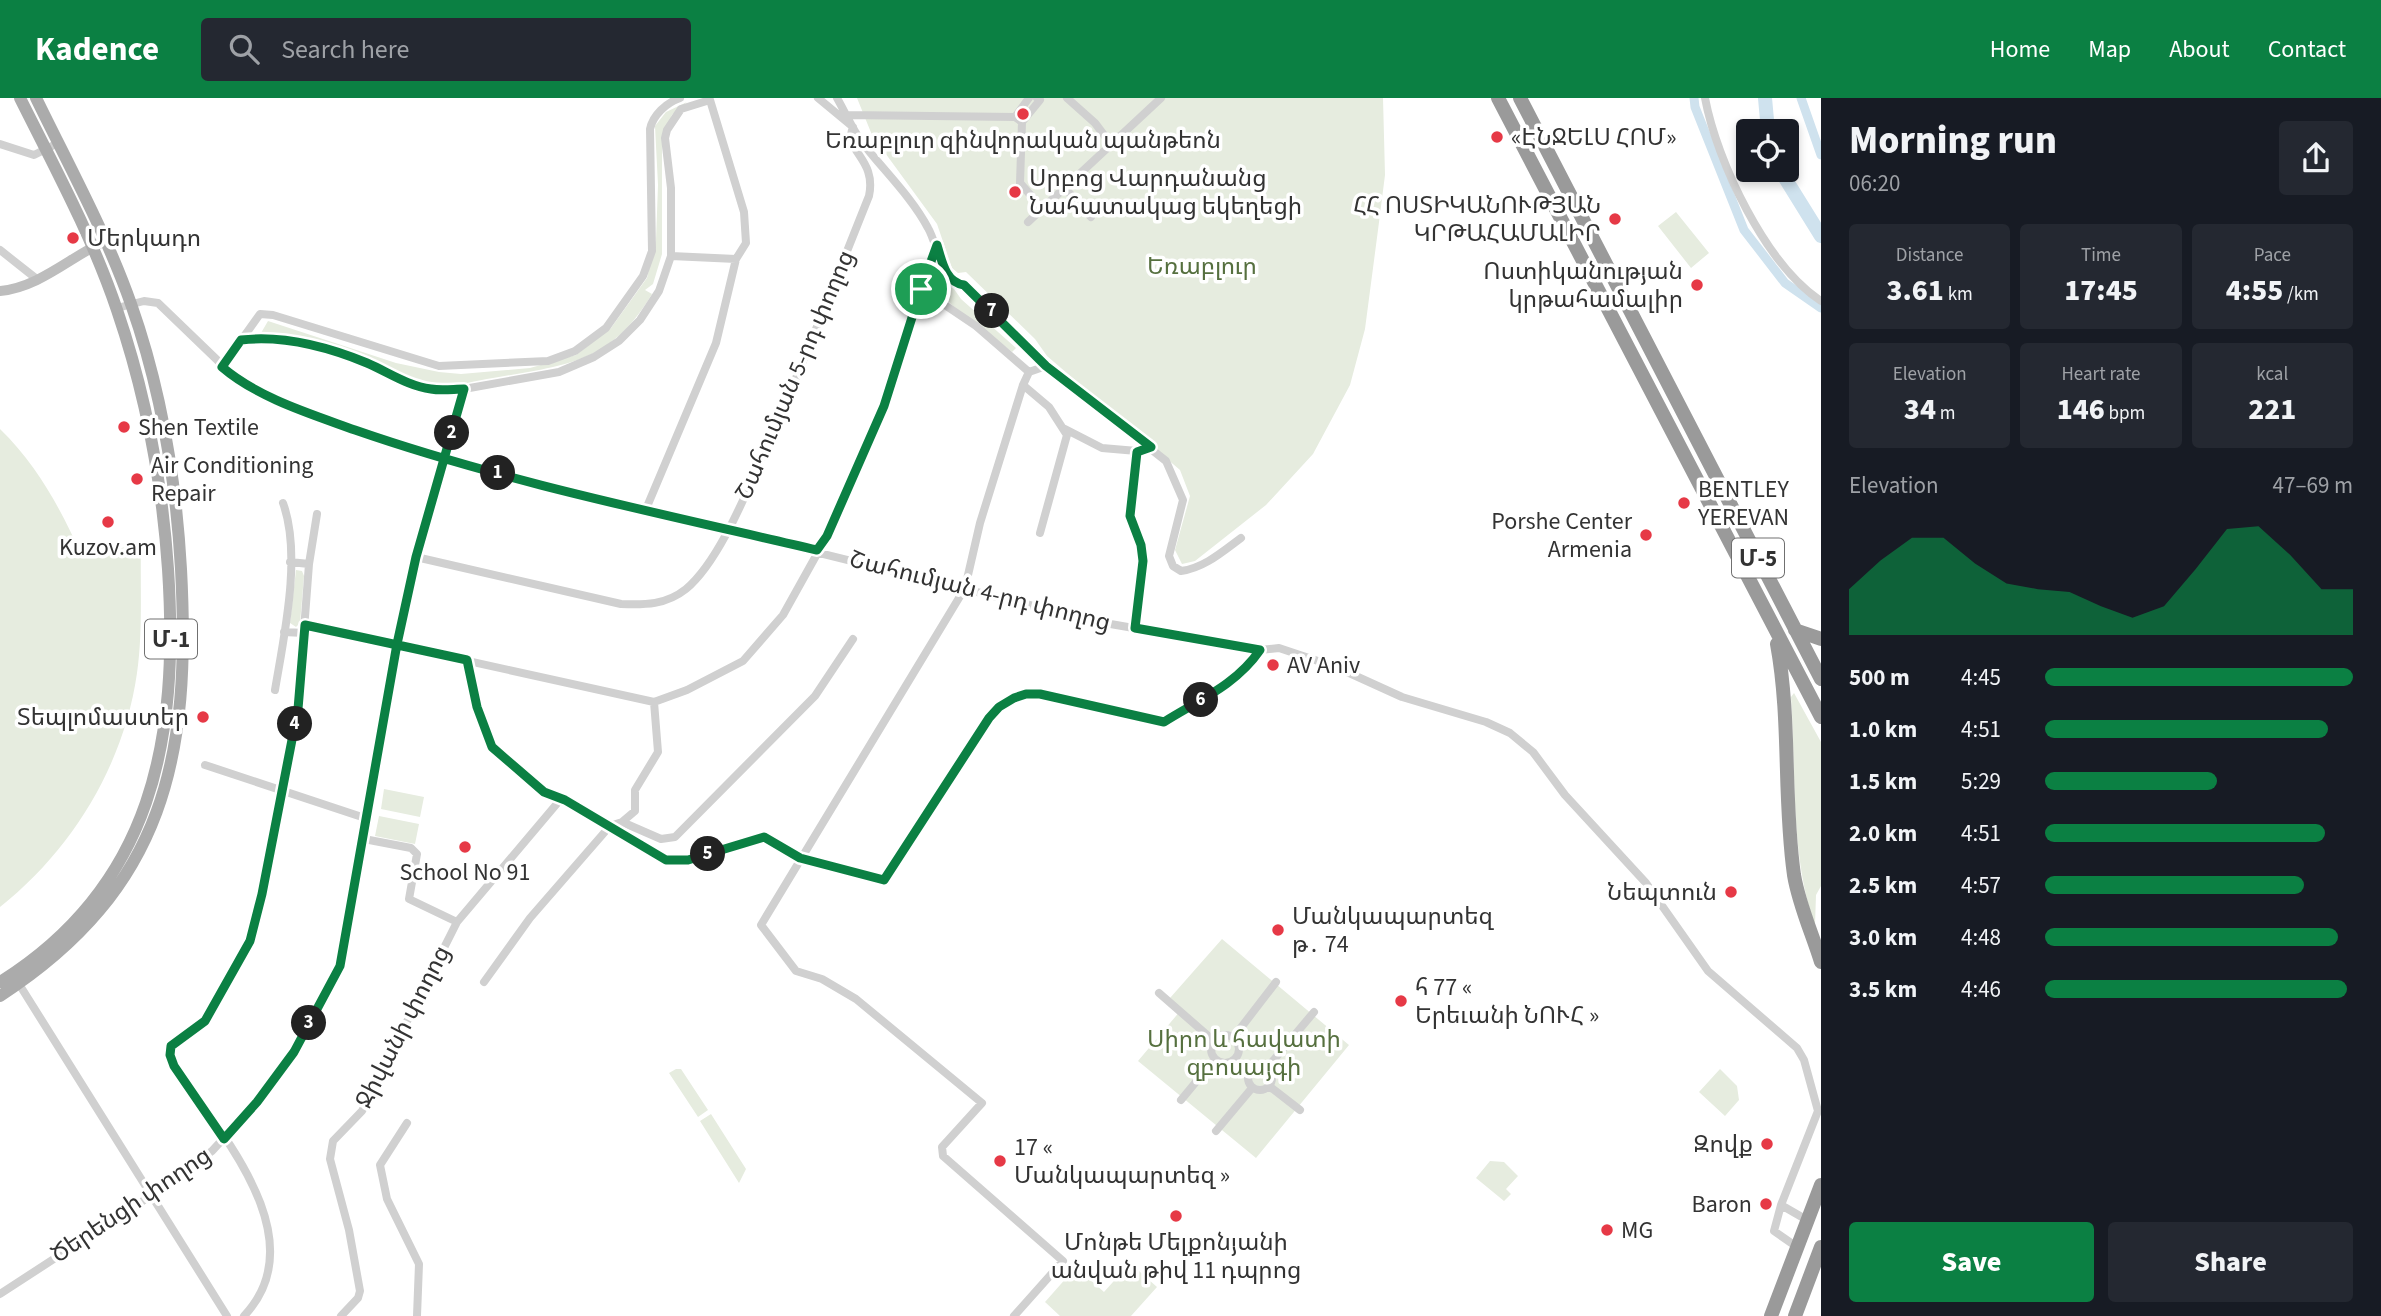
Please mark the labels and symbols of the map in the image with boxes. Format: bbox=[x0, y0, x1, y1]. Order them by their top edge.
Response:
marker: Եռաբլուր զինվորական պանթեոն bbox=[1015, 106, 1031, 122]
place label: «ԷՆՋԵԼՍ ՀՈՄ» bbox=[1511, 120, 1676, 155]
place label: Եռաբլուր զինվորական պանթեոն bbox=[825, 123, 1221, 158]
marker: «ԷՆՋԵԼՍ ՀՈՄ» bbox=[1489, 129, 1505, 145]
place label: Սրբոց Վարդանանց Նահատակաց եկեղեցի bbox=[1029, 161, 1302, 224]
marker: Սրբոց Վարդանանց Նահատակաց եկեղեցի bbox=[1007, 184, 1023, 200]
place label: ՀՀ ՈՍՏԻԿԱՆՈՒԹՅԱՆ ԿՐԹԱՀԱՄԱԼԻՐ bbox=[1353, 188, 1601, 251]
marker: ՀՀ ՈՍՏԻԿԱՆՈՒԹՅԱՆ ԿՐԹԱՀԱՄԱԼԻՐ bbox=[1607, 211, 1623, 227]
place label: Մերկադո bbox=[87, 221, 201, 256]
marker: Մերկադո bbox=[65, 230, 81, 246]
street label: Շահումյան 5-րդ փողոց bbox=[727, 245, 863, 505]
park label: Եռաբլուր bbox=[1147, 249, 1257, 284]
place label: Ոստիկանության կրթահամալիր bbox=[1483, 254, 1683, 317]
pin bbox=[891, 259, 951, 319]
marker: Ոստիկանության կրթահամալիր bbox=[1689, 277, 1705, 293]
pin: 7 bbox=[974, 294, 1010, 328]
place label: Shen Textile bbox=[138, 410, 259, 445]
pin: 2 bbox=[434, 416, 470, 450]
marker: Shen Textile bbox=[116, 419, 132, 435]
place label: Air Conditioning Repair bbox=[151, 448, 313, 511]
pin: 1 bbox=[480, 456, 516, 490]
marker: Air Conditioning Repair bbox=[129, 471, 145, 487]
place label: BENTLEY YEREVAN bbox=[1697, 472, 1789, 535]
marker: BENTLEY YEREVAN bbox=[1676, 495, 1692, 511]
place label: Porshe Center Armenia bbox=[1491, 504, 1633, 567]
marker: Kuzov.am bbox=[100, 514, 116, 530]
marker: Porshe Center Armenia bbox=[1638, 527, 1654, 543]
place label: Kuzov.am bbox=[59, 530, 157, 565]
road number: Մ-5 bbox=[1732, 538, 1784, 578]
street label: Շահումյան 4-րդ փողոց bbox=[846, 542, 1114, 640]
road number: Մ-1 bbox=[145, 620, 197, 659]
place label: AV Aniv bbox=[1287, 648, 1360, 683]
marker: AV Aniv bbox=[1265, 657, 1281, 673]
pin: 6 bbox=[1184, 682, 1218, 718]
place label: Տեպլոմաստեր bbox=[17, 700, 189, 735]
pin: 4 bbox=[278, 706, 312, 742]
marker: Տեպլոմաստեր bbox=[195, 709, 211, 725]
pin: 5 bbox=[690, 836, 726, 872]
marker: School No 91 bbox=[457, 839, 473, 855]
place label: School No 91 bbox=[400, 855, 530, 890]
place label: Նեպտուն bbox=[1607, 875, 1717, 910]
marker: Նեպտուն bbox=[1723, 884, 1739, 900]
place label: Մանկապարտեզ թ․ 74 bbox=[1292, 899, 1495, 962]
marker: Մանկապարտեզ թ․ 74 bbox=[1270, 922, 1286, 938]
street label: Ջիվանի փողոց bbox=[347, 939, 459, 1115]
place label: հ 77 « Երեւանի ՆՈՒՀ » bbox=[1415, 970, 1599, 1033]
marker: հ 77 « Երեւանի ՆՈՒՀ » bbox=[1393, 993, 1409, 1009]
pin: 3 bbox=[292, 1006, 326, 1040]
park label: Սիրո և հավատի զբոսայգի bbox=[1147, 1022, 1341, 1085]
place label: Զովք bbox=[1693, 1127, 1753, 1162]
place label: 17 « Մանկապարտեզ » bbox=[1014, 1130, 1230, 1193]
marker: Զովք bbox=[1759, 1136, 1775, 1152]
street label: Ծերենցի փողոց bbox=[44, 1138, 218, 1272]
marker: 17 « Մանկապարտեզ » bbox=[992, 1153, 1008, 1169]
place label: Baron bbox=[1692, 1187, 1752, 1222]
marker: Baron bbox=[1758, 1196, 1774, 1212]
marker: Մոնթե Մելքոնյանի անվան թիվ 11 դպրոց bbox=[1168, 1208, 1184, 1224]
place label: MG bbox=[1621, 1213, 1653, 1248]
marker: MG bbox=[1599, 1222, 1615, 1238]
place label: Մոնթե Մելքոնյանի անվան թիվ 11 դպրոց bbox=[1051, 1225, 1301, 1288]

